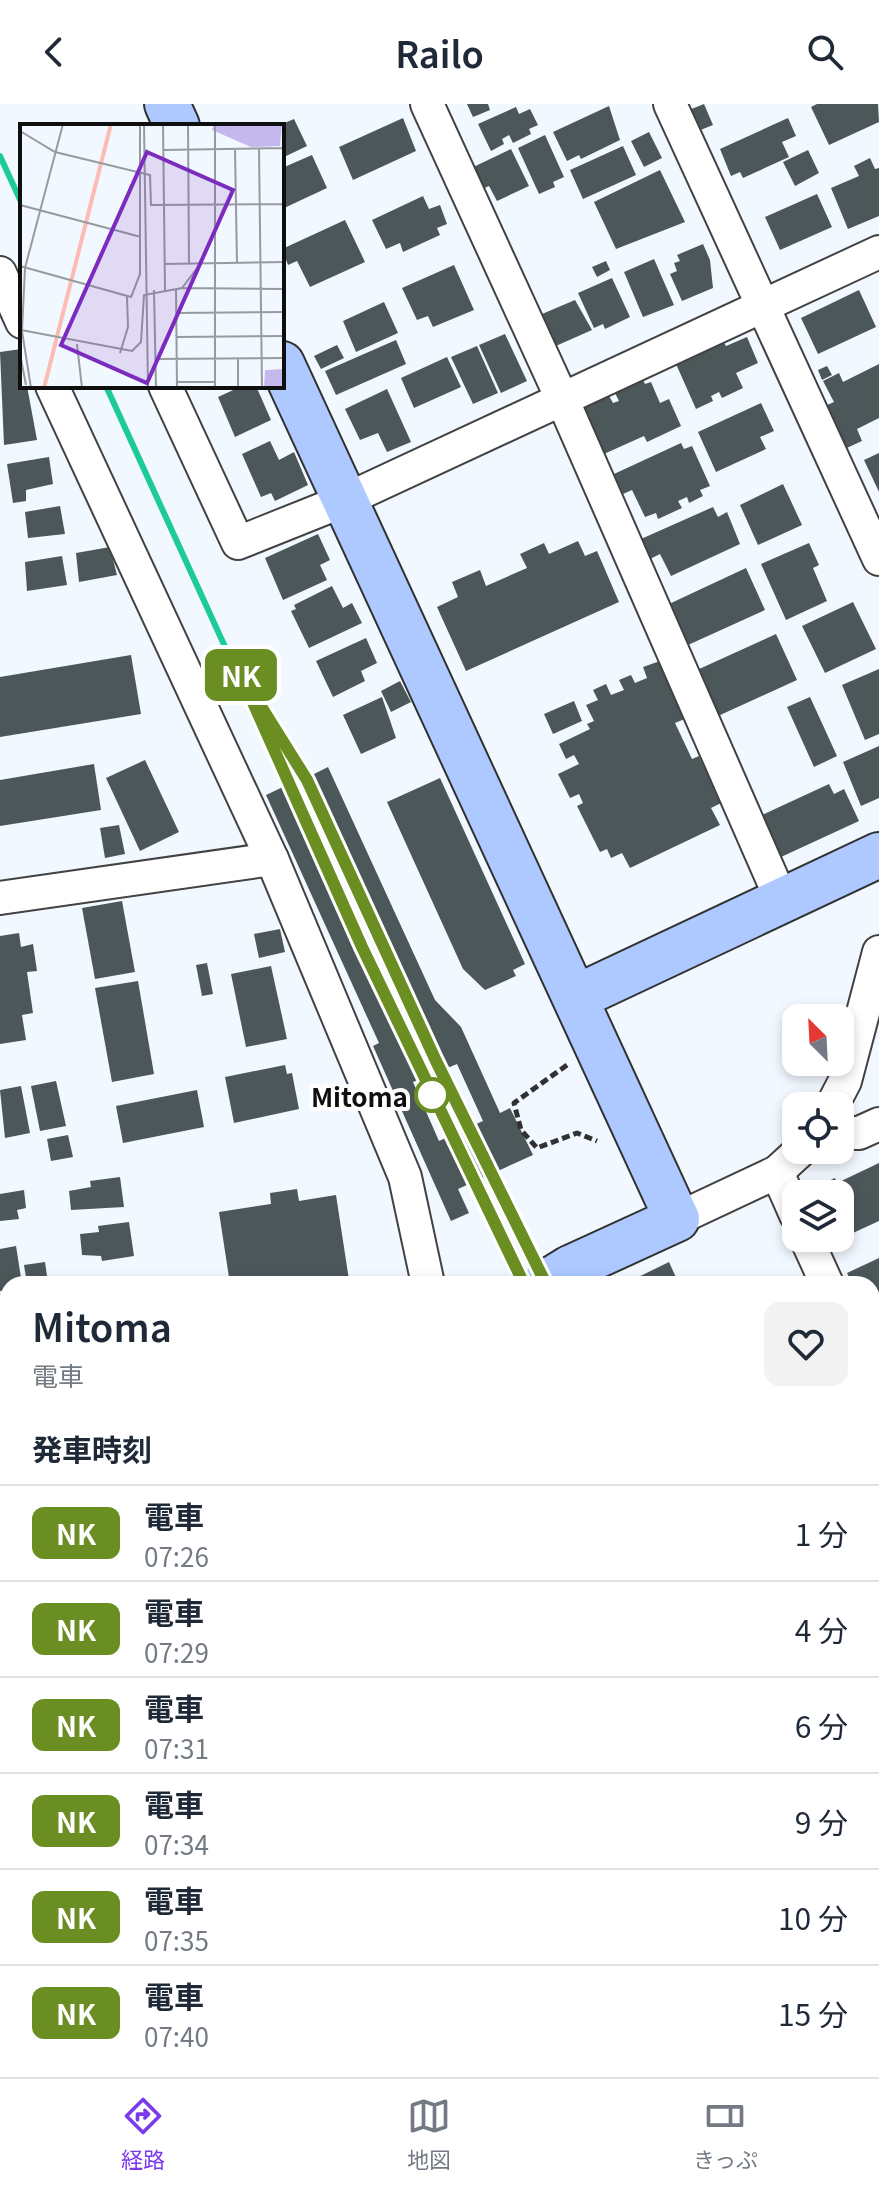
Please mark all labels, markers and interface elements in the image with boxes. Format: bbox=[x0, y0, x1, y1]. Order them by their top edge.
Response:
text: Railo bbox=[395, 26, 484, 78]
icon: back bbox=[32, 30, 76, 74]
icon: search bbox=[803, 30, 847, 74]
inset map bbox=[20, 124, 284, 388]
line badge: NK bbox=[205, 649, 277, 701]
text: NK bbox=[221, 655, 261, 695]
north arrow bbox=[782, 1004, 854, 1076]
map controls bbox=[782, 1004, 854, 1252]
place label: Mitoma bbox=[311, 1077, 408, 1114]
marker: Mitoma bbox=[415, 1078, 449, 1112]
button: locate bbox=[782, 1092, 854, 1164]
button: layers bbox=[782, 1180, 854, 1252]
text: Mitoma bbox=[32, 1298, 172, 1353]
button: heart bbox=[764, 1302, 848, 1386]
text: 電車 bbox=[32, 1356, 84, 1393]
text: 発車時刻 bbox=[32, 1426, 152, 1470]
text: 電車 bbox=[144, 1493, 204, 1537]
text: 1 分 bbox=[795, 1511, 848, 1555]
text: NK bbox=[56, 1513, 96, 1553]
text: 07:26 bbox=[144, 1537, 209, 1574]
text: 電車 bbox=[144, 1589, 204, 1633]
text: 4 分 bbox=[795, 1607, 848, 1651]
text: NK bbox=[56, 1609, 96, 1649]
text: 07:29 bbox=[144, 1633, 209, 1670]
text: 電車 bbox=[144, 1685, 204, 1729]
text: 6 分 bbox=[795, 1703, 848, 1747]
text: NK bbox=[56, 1705, 96, 1745]
text: 07:31 bbox=[144, 1729, 209, 1766]
text: 電車 bbox=[144, 1781, 204, 1825]
text: 9 分 bbox=[795, 1799, 848, 1843]
text: NK bbox=[56, 1801, 96, 1841]
text: 07:34 bbox=[144, 1825, 209, 1862]
text: 電車 bbox=[144, 1877, 204, 1921]
text: 10 分 bbox=[778, 1895, 848, 1939]
text: NK bbox=[56, 1897, 96, 1937]
text: 07:35 bbox=[144, 1921, 209, 1958]
text: 電車 bbox=[144, 1973, 204, 2017]
text: 15 分 bbox=[778, 1991, 848, 2035]
text: NK bbox=[56, 1993, 96, 2033]
text: 07:40 bbox=[144, 2017, 209, 2054]
tab: 経路 bbox=[121, 2094, 165, 2174]
tab: 地図 bbox=[407, 2094, 451, 2174]
tab: きっぷ bbox=[693, 2094, 758, 2174]

